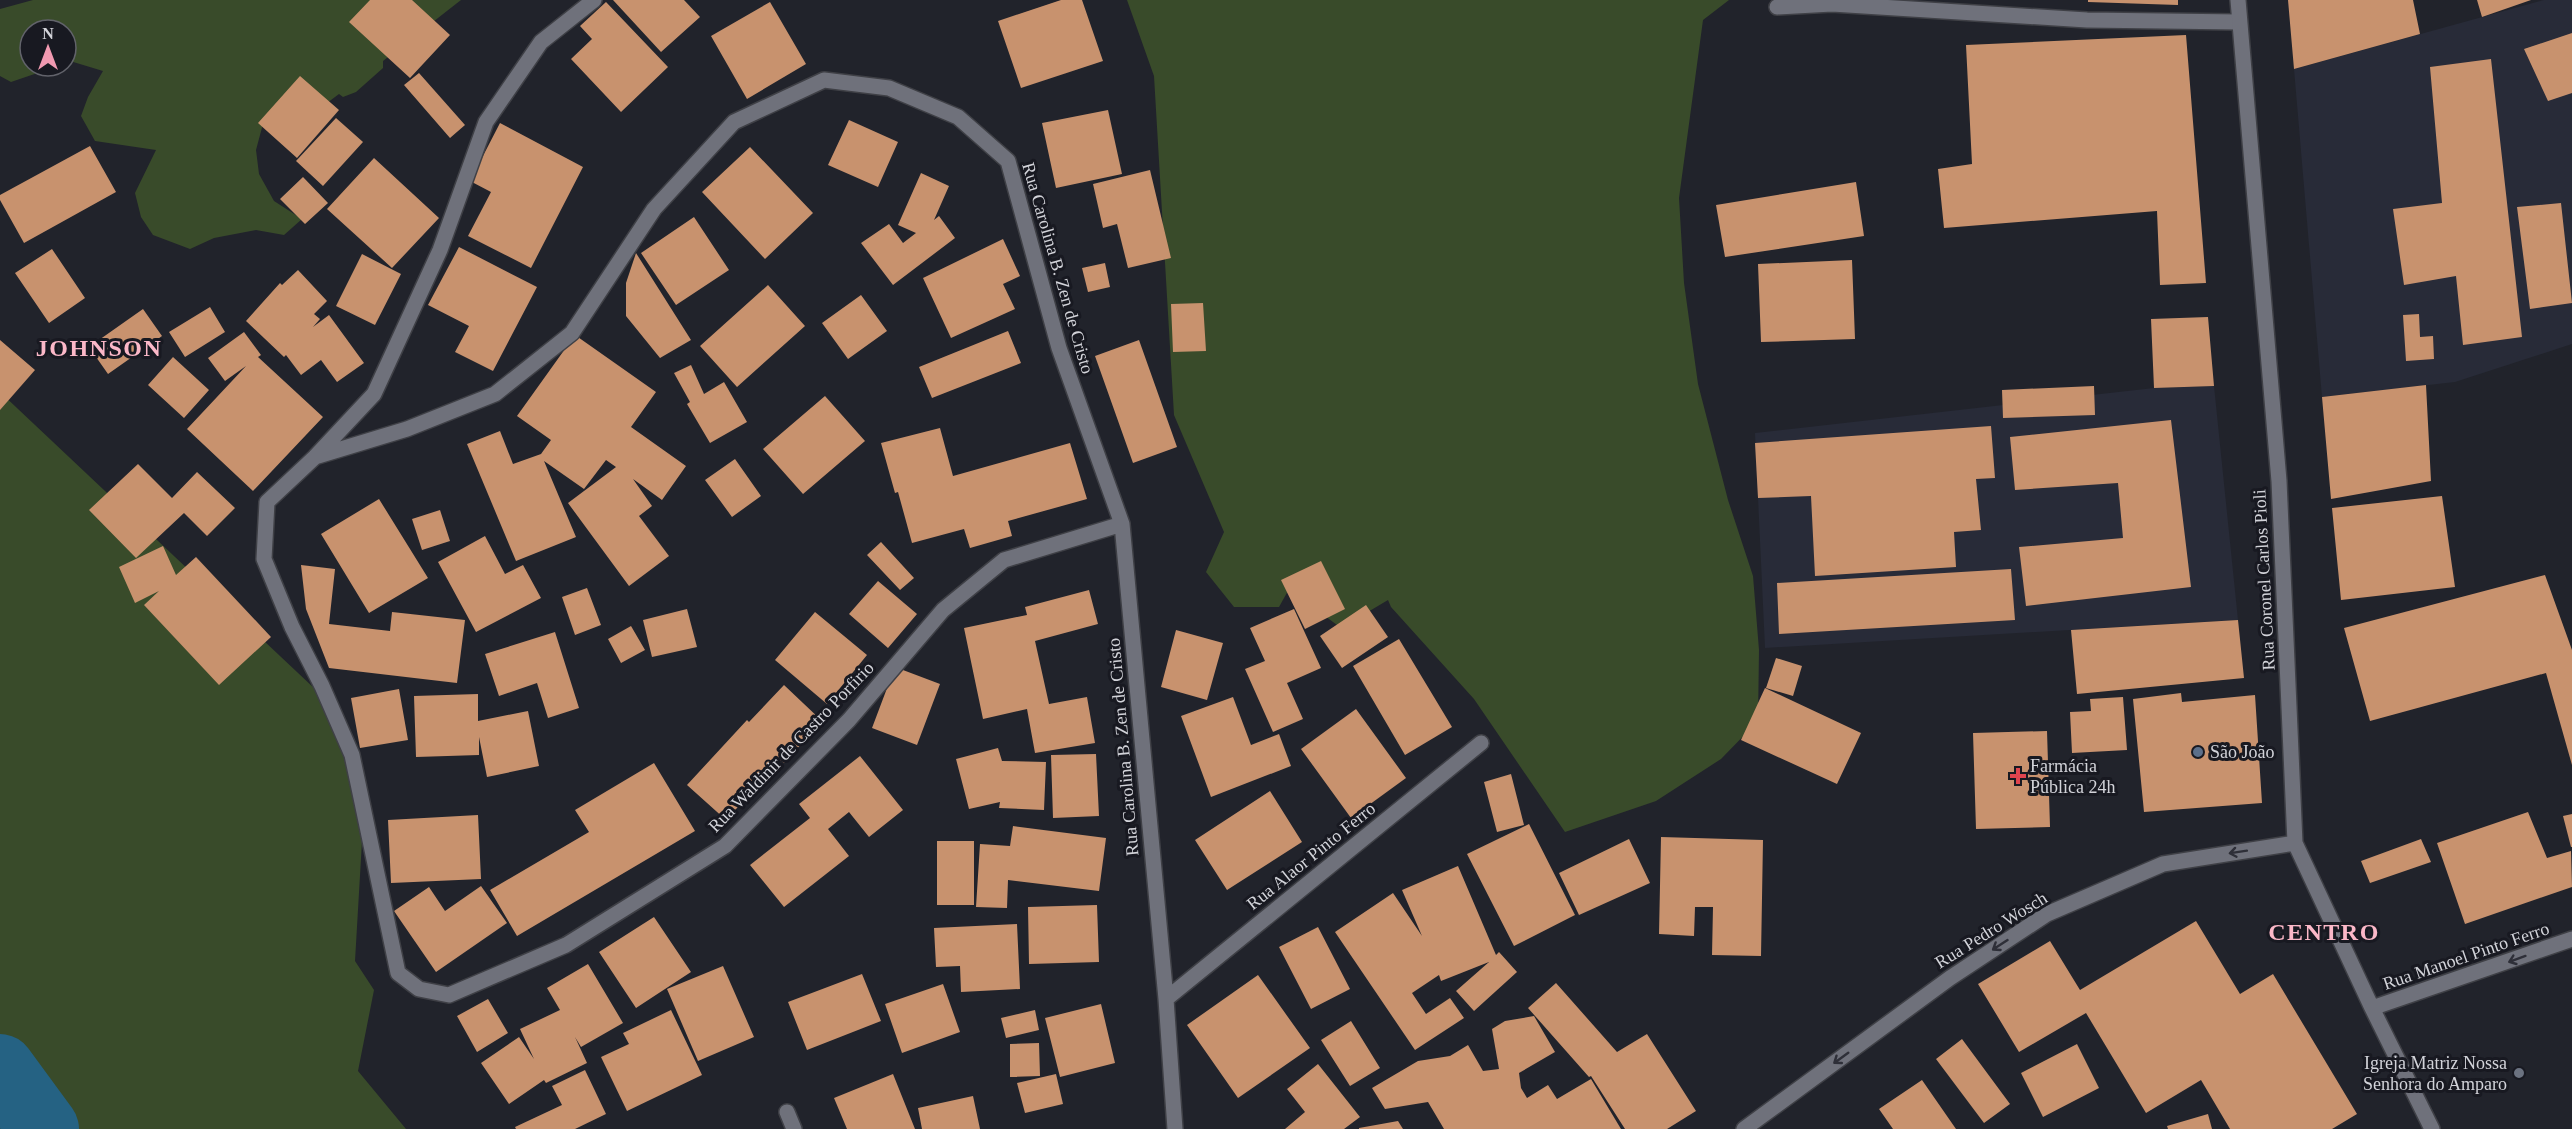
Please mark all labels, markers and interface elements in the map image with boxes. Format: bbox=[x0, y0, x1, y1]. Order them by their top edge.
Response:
north arrow bbox=[18, 18, 78, 78]
text: N bbox=[42, 25, 54, 42]
street label: Rua Carolina B. Zen de Cristo bbox=[1018, 160, 1098, 376]
district label: JOHNSON bbox=[36, 335, 162, 361]
street label: Rua Coronel Carlos Pioli bbox=[2249, 489, 2279, 671]
street label: Rua Carolina B. Zen de Cristo bbox=[1103, 637, 1143, 857]
street label: Rua Waldinir de Castro Porfirio bbox=[704, 658, 878, 836]
place label: São João bbox=[2210, 742, 2275, 762]
marker: São João bbox=[2191, 745, 2205, 759]
place label: Farmácia Pública 24h bbox=[2030, 756, 2116, 797]
marker: Farmácia Pública 24h bbox=[2011, 769, 2025, 783]
street label: Rua Alaor Pinto Ferro bbox=[1243, 798, 1379, 914]
one-way arrow bbox=[2228, 846, 2248, 857]
street label: Rua Pedro Wosch bbox=[1931, 888, 2051, 972]
street label: Rua Manoel Pinto Ferro bbox=[2380, 918, 2552, 994]
district label: CENTRO bbox=[2268, 919, 2380, 945]
one-way arrow bbox=[1992, 938, 2009, 951]
one-way arrow bbox=[2508, 954, 2527, 965]
one-way arrow bbox=[1834, 1051, 1850, 1064]
place label: Igreja Matriz Nossa Senhora do Amparo bbox=[2363, 1053, 2507, 1094]
marker: Igreja Matriz Nossa Senhora do Amparo bbox=[2512, 1066, 2526, 1080]

